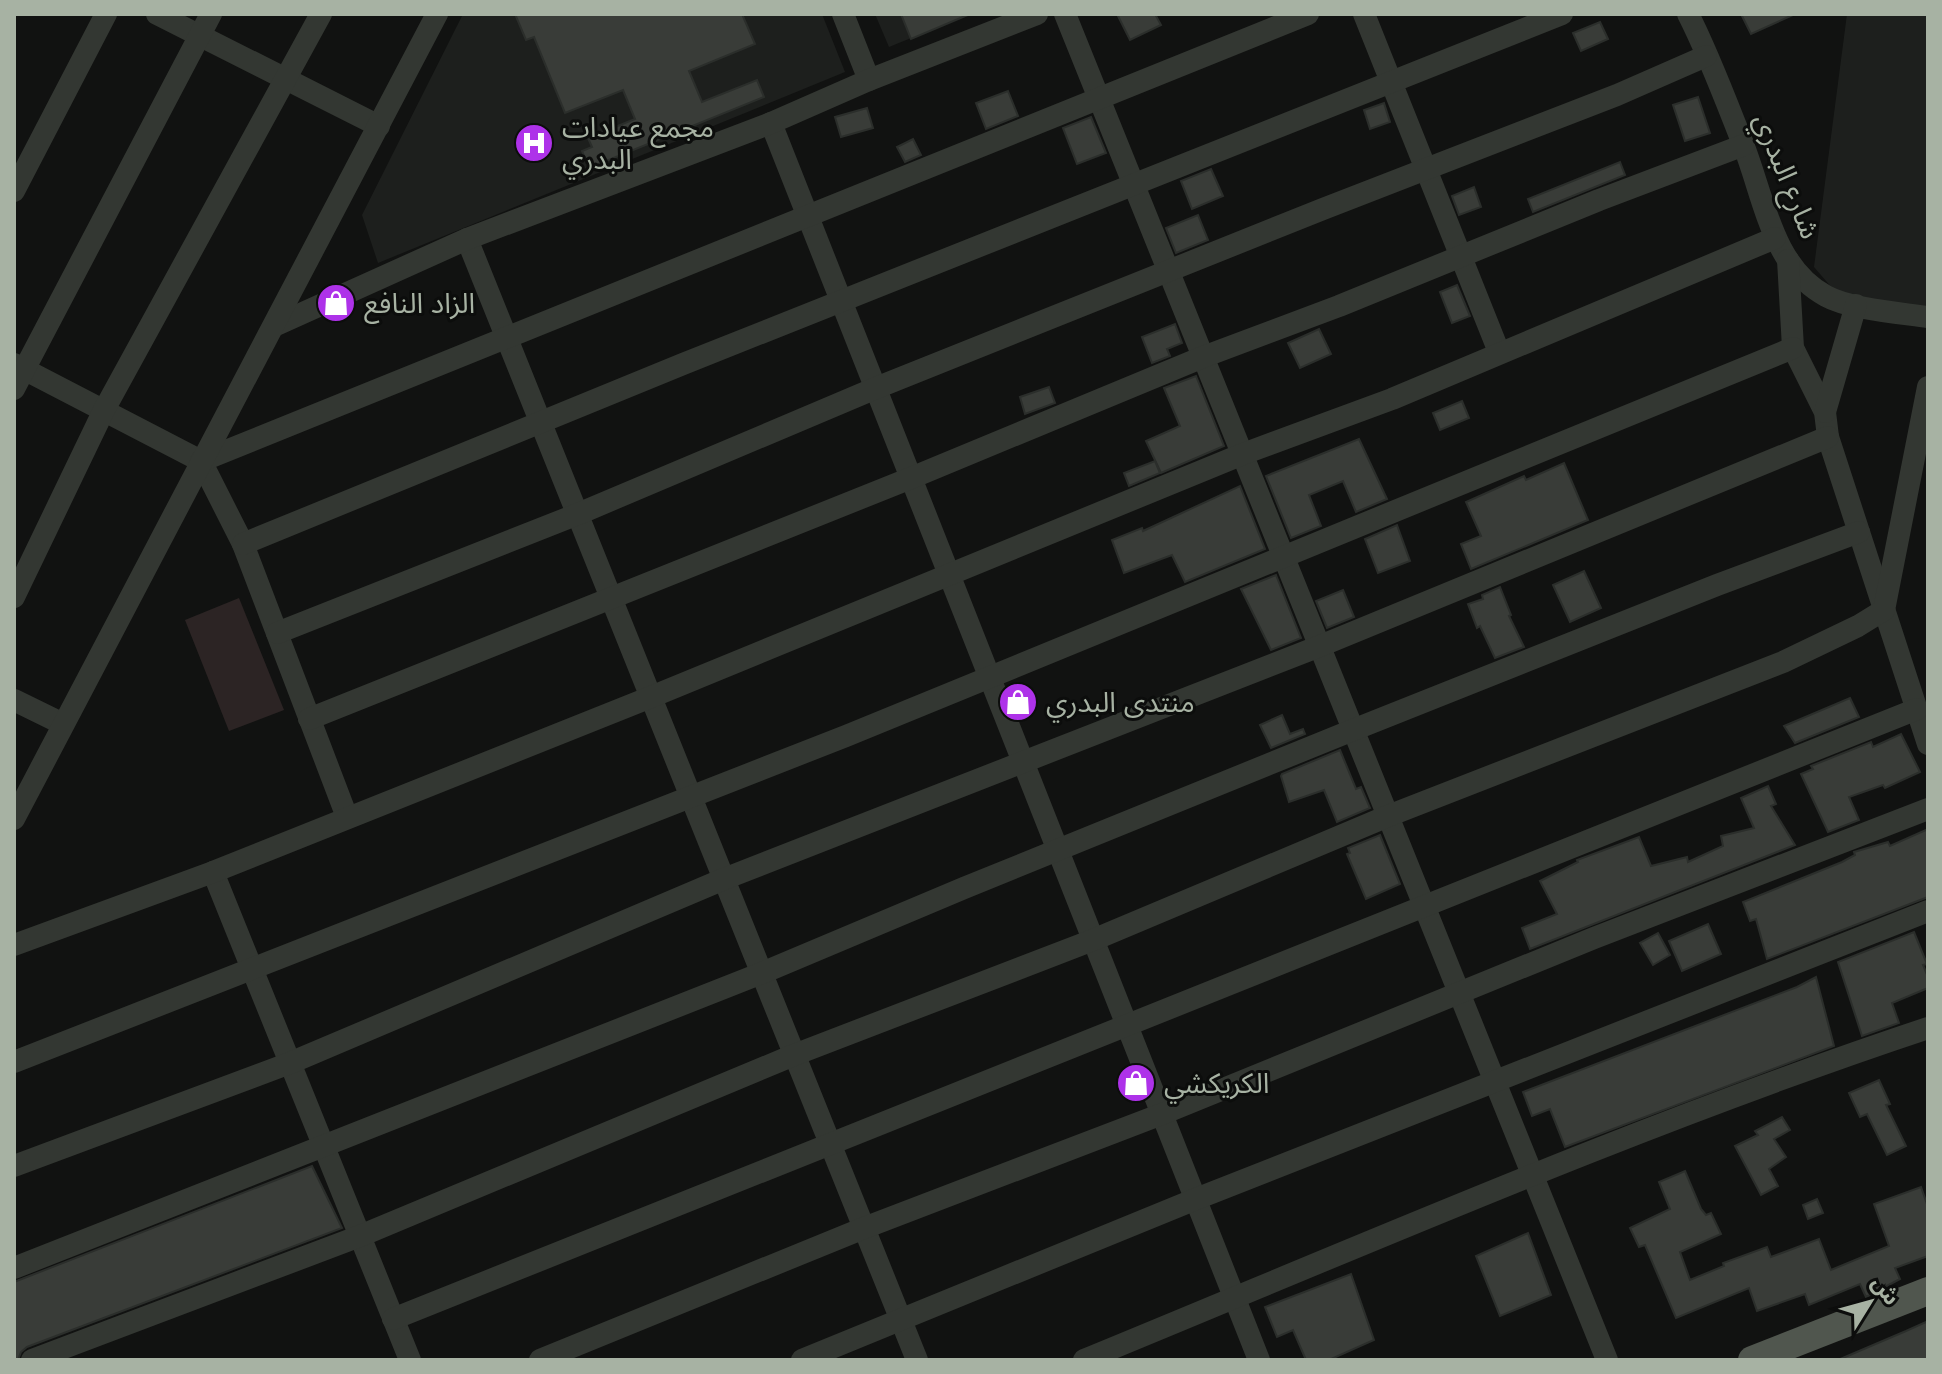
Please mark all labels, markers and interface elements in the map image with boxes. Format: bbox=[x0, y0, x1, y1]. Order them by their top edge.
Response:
street label: شارع البدري bbox=[1743, 109, 1826, 245]
place label: مجمع عيادات البدري bbox=[562, 112, 714, 180]
hospital icon: مجمع عيادات البدري bbox=[513, 122, 555, 164]
shop icon: الزاد النافع bbox=[315, 282, 357, 324]
place label: الزاد النافع bbox=[364, 288, 475, 324]
shop icon: منتدى البدري bbox=[997, 681, 1039, 723]
place label: منتدى البدري bbox=[1046, 687, 1195, 723]
shop icon: الكريكشي bbox=[1115, 1062, 1157, 1104]
place label: الكريكشي bbox=[1164, 1068, 1269, 1104]
north arrow bbox=[1830, 1262, 1910, 1342]
text: ش bbox=[1867, 1271, 1905, 1310]

